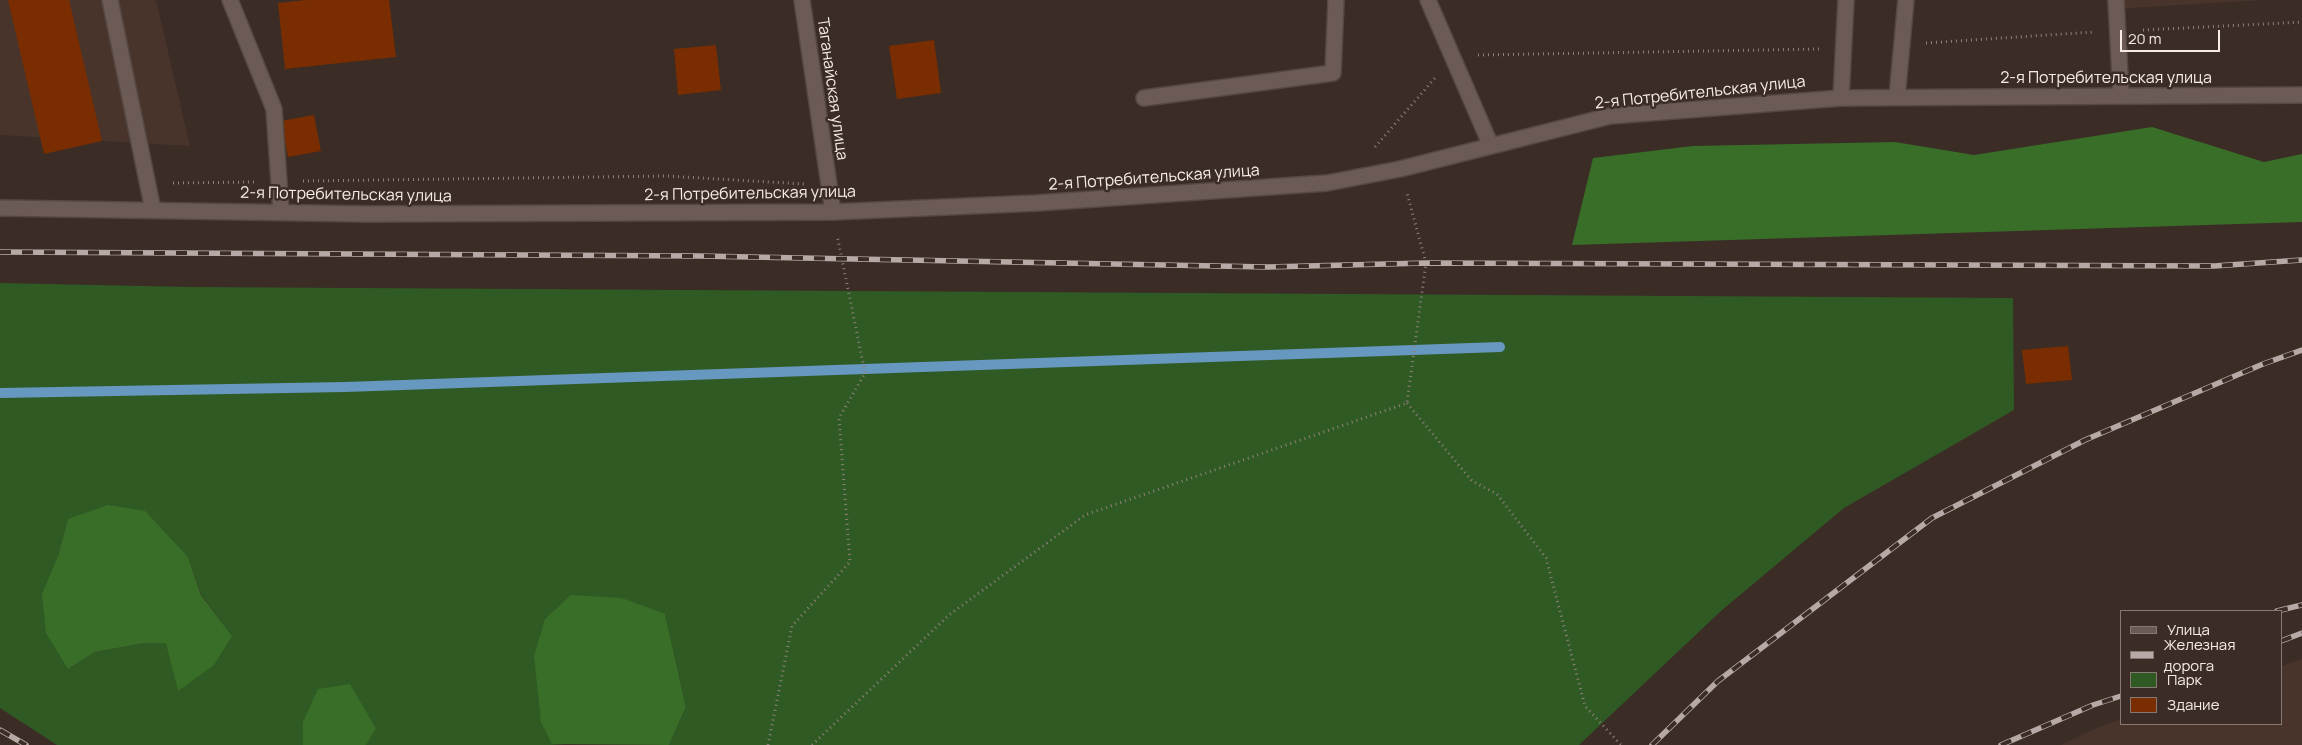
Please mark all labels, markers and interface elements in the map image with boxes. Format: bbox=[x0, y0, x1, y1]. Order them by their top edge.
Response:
street label: Таганайская улица bbox=[812, 17, 852, 161]
scale bar bbox=[2122, 20, 2222, 52]
text: 20 m bbox=[2128, 28, 2161, 49]
street label: 2-я Потребительская улица bbox=[2000, 69, 2212, 89]
street label: 2-я Потребительская улица bbox=[1594, 72, 1806, 114]
street label: 2-я Потребительская улица bbox=[1048, 161, 1260, 195]
street label: 2-я Потребительская улица bbox=[644, 183, 856, 205]
street label: 2-я Потребительская улица bbox=[240, 184, 452, 206]
legend bbox=[2120, 610, 2282, 725]
text: Улица bbox=[2167, 619, 2210, 640]
text: Железная дорога bbox=[2164, 634, 2235, 676]
text: Парк bbox=[2167, 669, 2202, 690]
text: Здание bbox=[2167, 694, 2219, 715]

